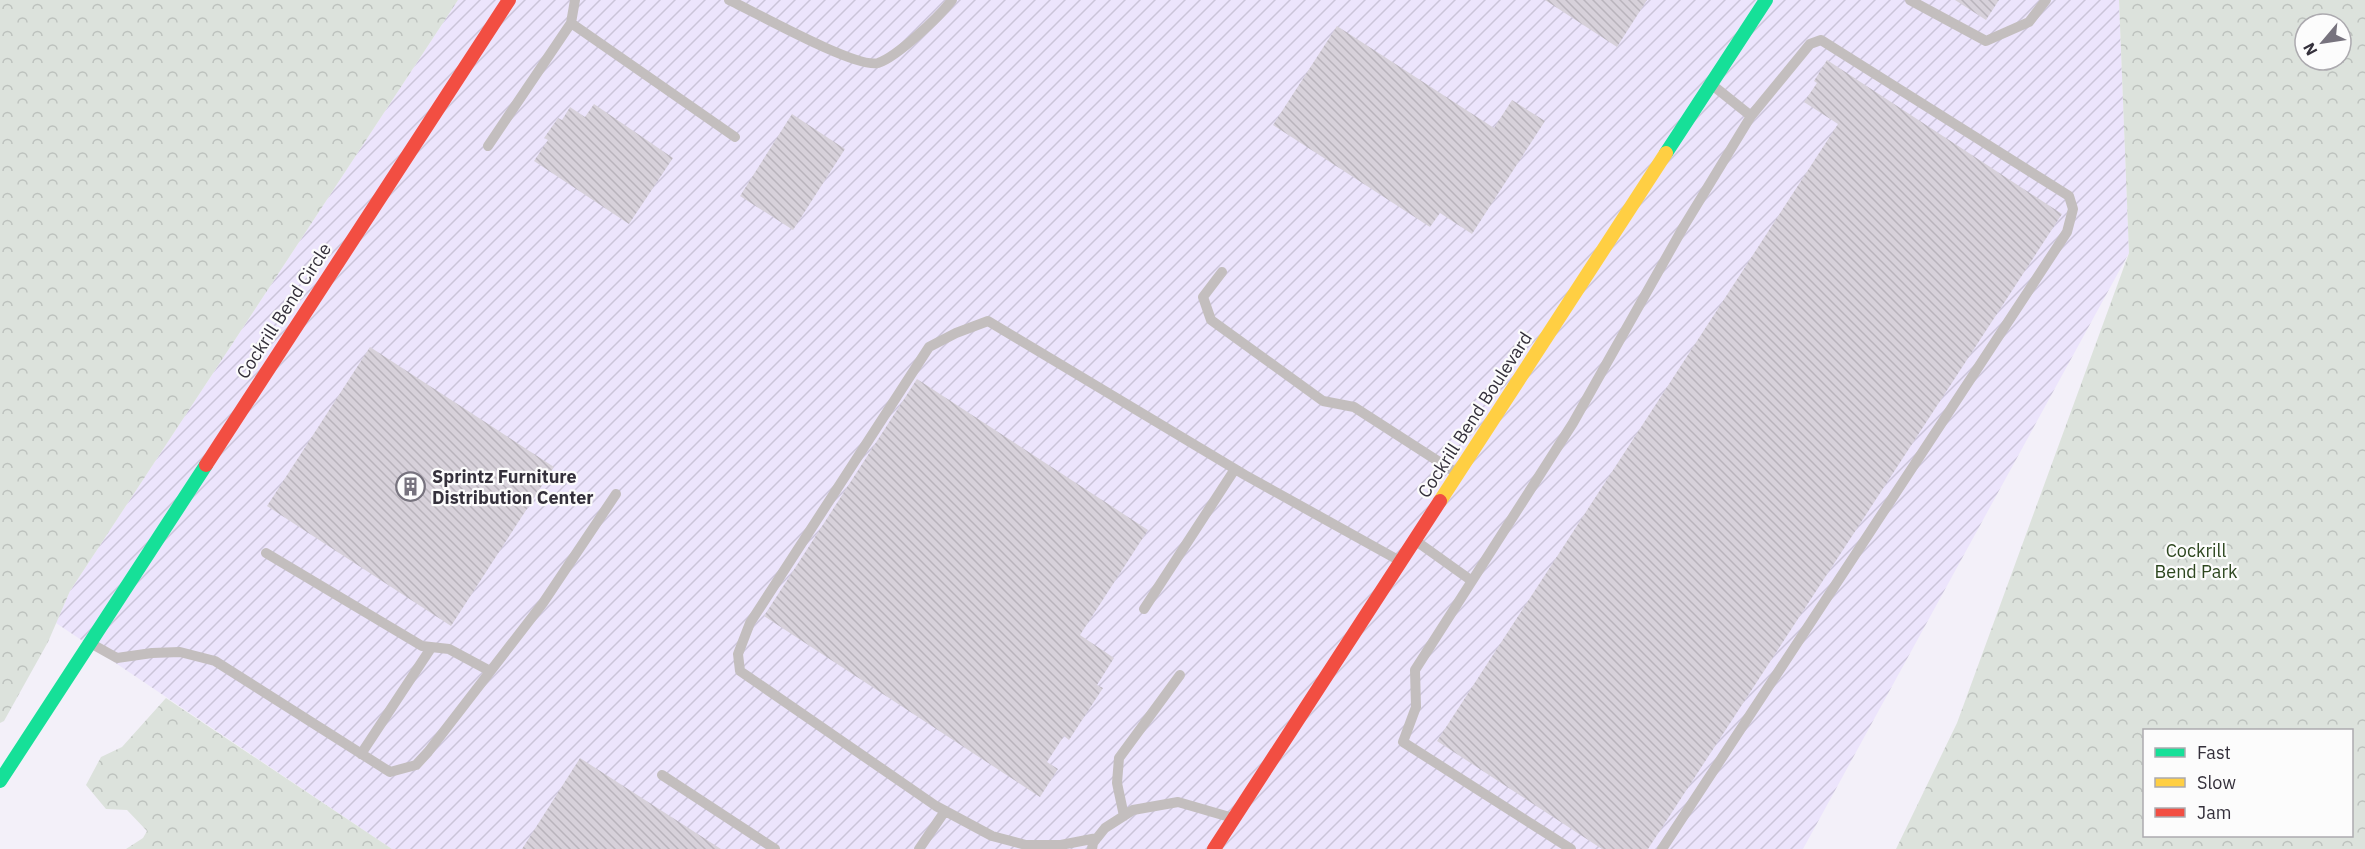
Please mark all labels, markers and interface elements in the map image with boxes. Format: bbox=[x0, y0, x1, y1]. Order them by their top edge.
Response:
north arrow bbox=[2293, 12, 2353, 72]
text: N bbox=[2298, 39, 2321, 59]
street label: Cockrill Bend Circle bbox=[231, 238, 336, 383]
street label: Cockrill Bend Boulevard bbox=[1412, 327, 1537, 502]
place label: Sprintz Furniture Distribution Center bbox=[432, 465, 594, 509]
building icon: Sprintz Furniture Distribution Center bbox=[395, 471, 427, 503]
park label: Cockrill Bend Park bbox=[2155, 539, 2238, 583]
legend bbox=[2143, 729, 2353, 837]
text: Fast bbox=[2197, 741, 2231, 764]
text: Slow bbox=[2197, 771, 2236, 794]
text: Jam bbox=[2197, 801, 2232, 824]

